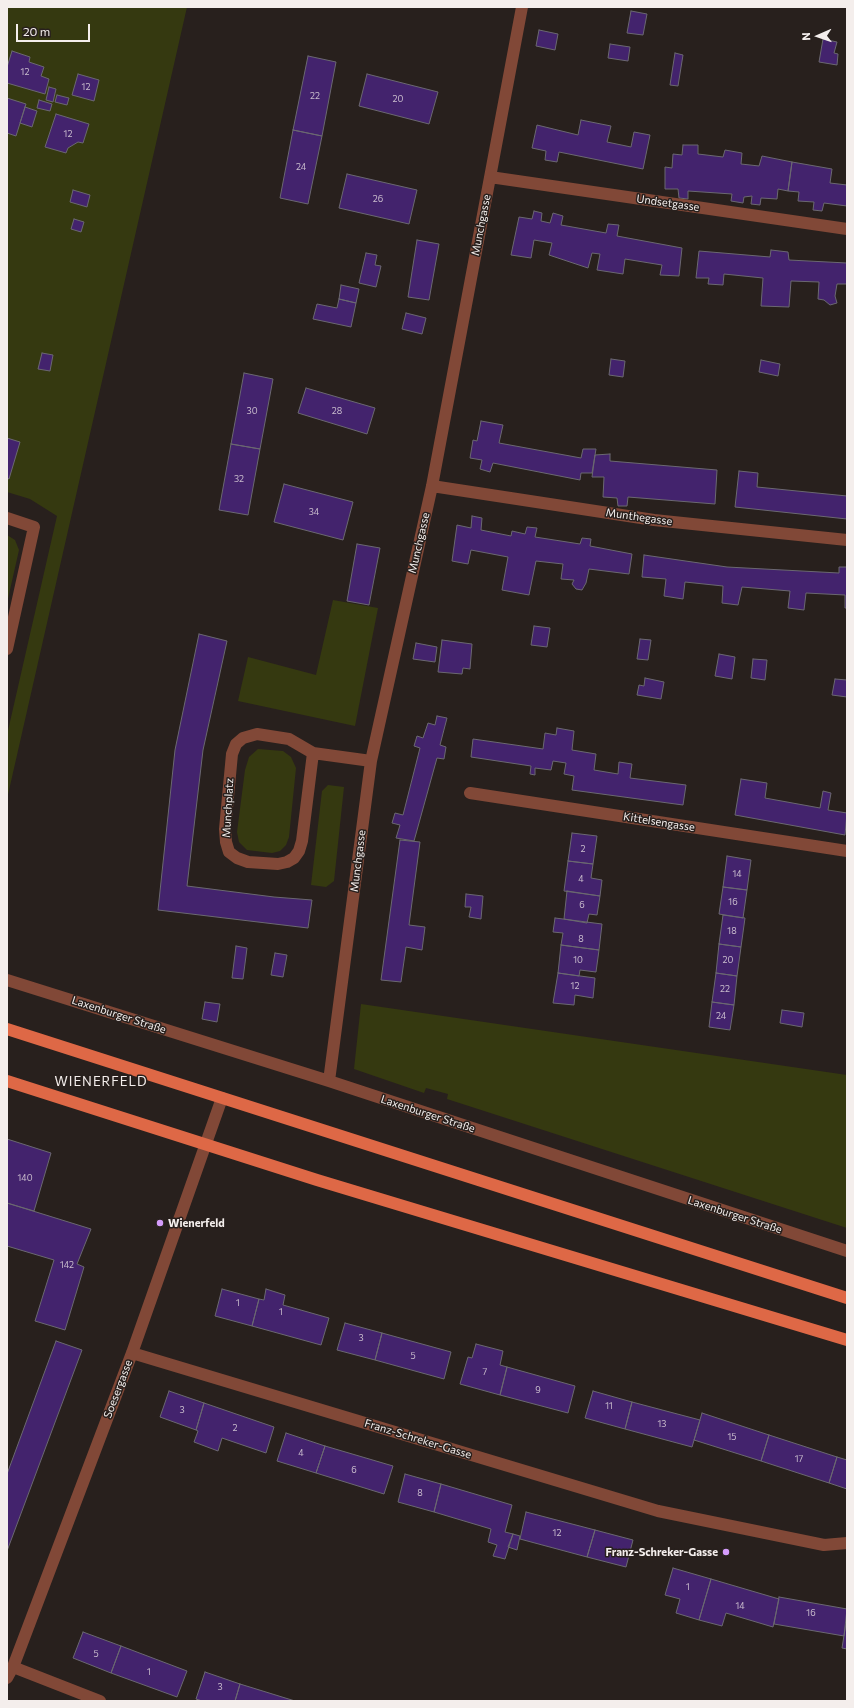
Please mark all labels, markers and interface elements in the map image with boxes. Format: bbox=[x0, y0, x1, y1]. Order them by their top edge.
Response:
scale bar bbox=[18, 16, 92, 42]
north arrow bbox=[798, 16, 838, 56]
text: 20 m bbox=[23, 24, 50, 38]
text: N bbox=[799, 32, 812, 41]
house number: 12 bbox=[21, 67, 29, 77]
house number: 12 bbox=[82, 82, 90, 92]
house number: 22 bbox=[310, 91, 320, 101]
house number: 20 bbox=[393, 94, 403, 104]
house number: 12 bbox=[64, 129, 72, 139]
house number: 24 bbox=[296, 162, 306, 172]
street label: Undsetgasse bbox=[636, 192, 700, 214]
street label: Munchgasse bbox=[469, 193, 493, 257]
house number: 26 bbox=[373, 194, 383, 204]
house number: 30 bbox=[246, 406, 258, 416]
house number: 28 bbox=[332, 406, 342, 416]
house number: 32 bbox=[234, 474, 244, 484]
street label: Munthegasse bbox=[605, 506, 673, 528]
house number: 34 bbox=[309, 507, 319, 517]
street label: Munchgasse bbox=[406, 511, 432, 575]
street label: Munchplatz bbox=[220, 778, 236, 838]
street label: Kittelsengasse bbox=[622, 810, 696, 834]
street label: Munchgasse bbox=[348, 829, 368, 893]
house number: 2 bbox=[581, 844, 585, 854]
house number: 14 bbox=[732, 869, 742, 879]
house number: 4 bbox=[578, 874, 584, 884]
house number: 16 bbox=[728, 897, 738, 907]
house number: 6 bbox=[579, 900, 585, 910]
house number: 18 bbox=[727, 926, 737, 936]
house number: 8 bbox=[578, 934, 584, 944]
house number: 10 bbox=[573, 955, 583, 965]
house number: 20 bbox=[723, 955, 733, 965]
house number: 12 bbox=[571, 981, 579, 991]
house number: 22 bbox=[720, 984, 730, 994]
street label: Laxenburger Straße bbox=[70, 994, 168, 1036]
house number: 24 bbox=[716, 1011, 726, 1021]
district label: WIENERFELD bbox=[54, 1074, 148, 1090]
street label: Laxenburger Straße bbox=[379, 1093, 477, 1135]
house number: 140 bbox=[17, 1173, 33, 1183]
street label: Laxenburger Straße bbox=[686, 1194, 784, 1236]
place label: Wienerfeld bbox=[168, 1216, 225, 1230]
marker: Wienerfeld bbox=[155, 1218, 165, 1228]
house number: 142 bbox=[60, 1260, 74, 1270]
house number: 1 bbox=[236, 1298, 240, 1308]
house number: 1 bbox=[279, 1307, 283, 1317]
house number: 3 bbox=[358, 1333, 364, 1343]
house number: 5 bbox=[410, 1351, 416, 1361]
street label: Soesergasse bbox=[101, 1358, 135, 1420]
house number: 7 bbox=[483, 1367, 487, 1377]
house number: 9 bbox=[535, 1385, 541, 1395]
house number: 11 bbox=[605, 1401, 613, 1411]
house number: 3 bbox=[179, 1405, 185, 1415]
street label: Franz-Schreker-Gasse bbox=[363, 1416, 473, 1462]
house number: 13 bbox=[658, 1419, 666, 1429]
house number: 2 bbox=[233, 1423, 237, 1433]
house number: 15 bbox=[727, 1432, 737, 1442]
house number: 4 bbox=[298, 1448, 304, 1458]
house number: 17 bbox=[795, 1454, 803, 1464]
house number: 6 bbox=[351, 1465, 357, 1475]
house number: 8 bbox=[417, 1488, 423, 1498]
house number: 12 bbox=[553, 1528, 561, 1538]
place label: Franz-Schreker-Gasse bbox=[605, 1545, 718, 1559]
marker: Franz-Schreker-Gasse bbox=[721, 1547, 731, 1557]
house number: 1 bbox=[686, 1582, 690, 1592]
house number: 14 bbox=[735, 1601, 745, 1611]
house number: 16 bbox=[806, 1608, 816, 1618]
house number: 5 bbox=[93, 1649, 99, 1659]
house number: 1 bbox=[147, 1667, 151, 1677]
house number: 3 bbox=[217, 1682, 223, 1692]

